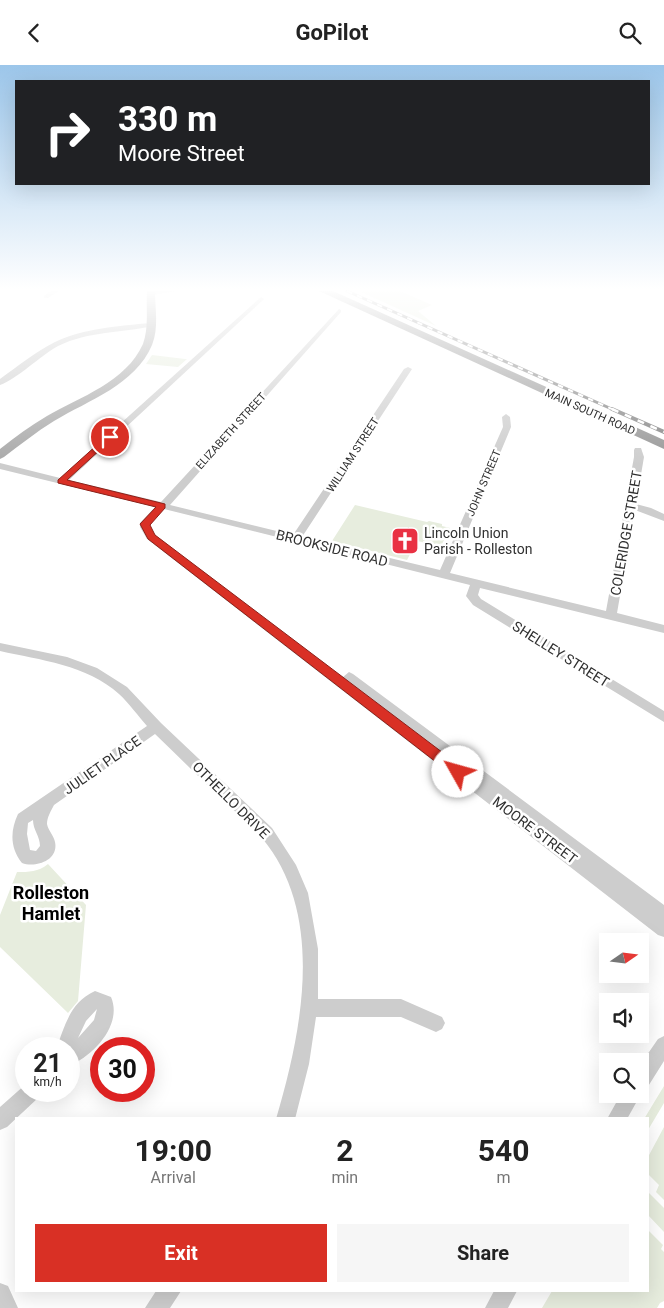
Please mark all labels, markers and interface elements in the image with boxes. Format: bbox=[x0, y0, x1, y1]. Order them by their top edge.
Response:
icon: back bbox=[20, 19, 48, 47]
icon: search bbox=[616, 19, 644, 47]
text: GoPilot bbox=[295, 20, 369, 45]
text: 330 m bbox=[118, 99, 217, 140]
icon: right bbox=[35, 100, 100, 165]
text: Moore Street bbox=[118, 141, 245, 166]
street label: MAIN SOUTH ROAD bbox=[543, 386, 637, 438]
street label: ELIZABETH STREET bbox=[193, 390, 269, 472]
street label: WILLIAM STREET bbox=[324, 415, 382, 495]
pin bbox=[89, 416, 131, 458]
icon: arrive bbox=[96, 423, 124, 451]
street label: JOHN STREET bbox=[464, 447, 504, 518]
street label: COLERIDGE STREET bbox=[607, 469, 645, 597]
place label: Lincoln Union Parish - Rolleston bbox=[424, 525, 533, 557]
street label: BROOKSIDE ROAD bbox=[274, 526, 390, 570]
church icon: Lincoln Union Parish - Rolleston bbox=[390, 526, 420, 556]
street label: SHELLEY STREET bbox=[510, 618, 613, 691]
street label: JULIET PLACE bbox=[60, 732, 144, 797]
position arrow bbox=[431, 745, 483, 797]
street label: OTHELLO DRIVE bbox=[189, 758, 273, 842]
street label: MOORE STREET bbox=[490, 793, 581, 867]
district label: Rolleston Hamlet bbox=[13, 882, 89, 924]
north arrow bbox=[599, 933, 649, 983]
map controls bbox=[599, 933, 649, 1103]
button: sound bbox=[599, 993, 649, 1043]
speed limit sign: 30 bbox=[90, 1037, 155, 1102]
text: 21 bbox=[33, 1049, 62, 1078]
button: search bbox=[599, 1053, 649, 1103]
text: km/h bbox=[33, 1075, 62, 1089]
text: 19:00 bbox=[135, 1133, 212, 1168]
text: 2 bbox=[336, 1133, 353, 1168]
text: 540 bbox=[478, 1133, 529, 1168]
text: Arrival bbox=[151, 1168, 196, 1187]
text: min bbox=[331, 1168, 358, 1187]
text: m bbox=[497, 1168, 511, 1187]
button: Exit bbox=[35, 1224, 327, 1282]
button: Share bbox=[337, 1224, 629, 1282]

